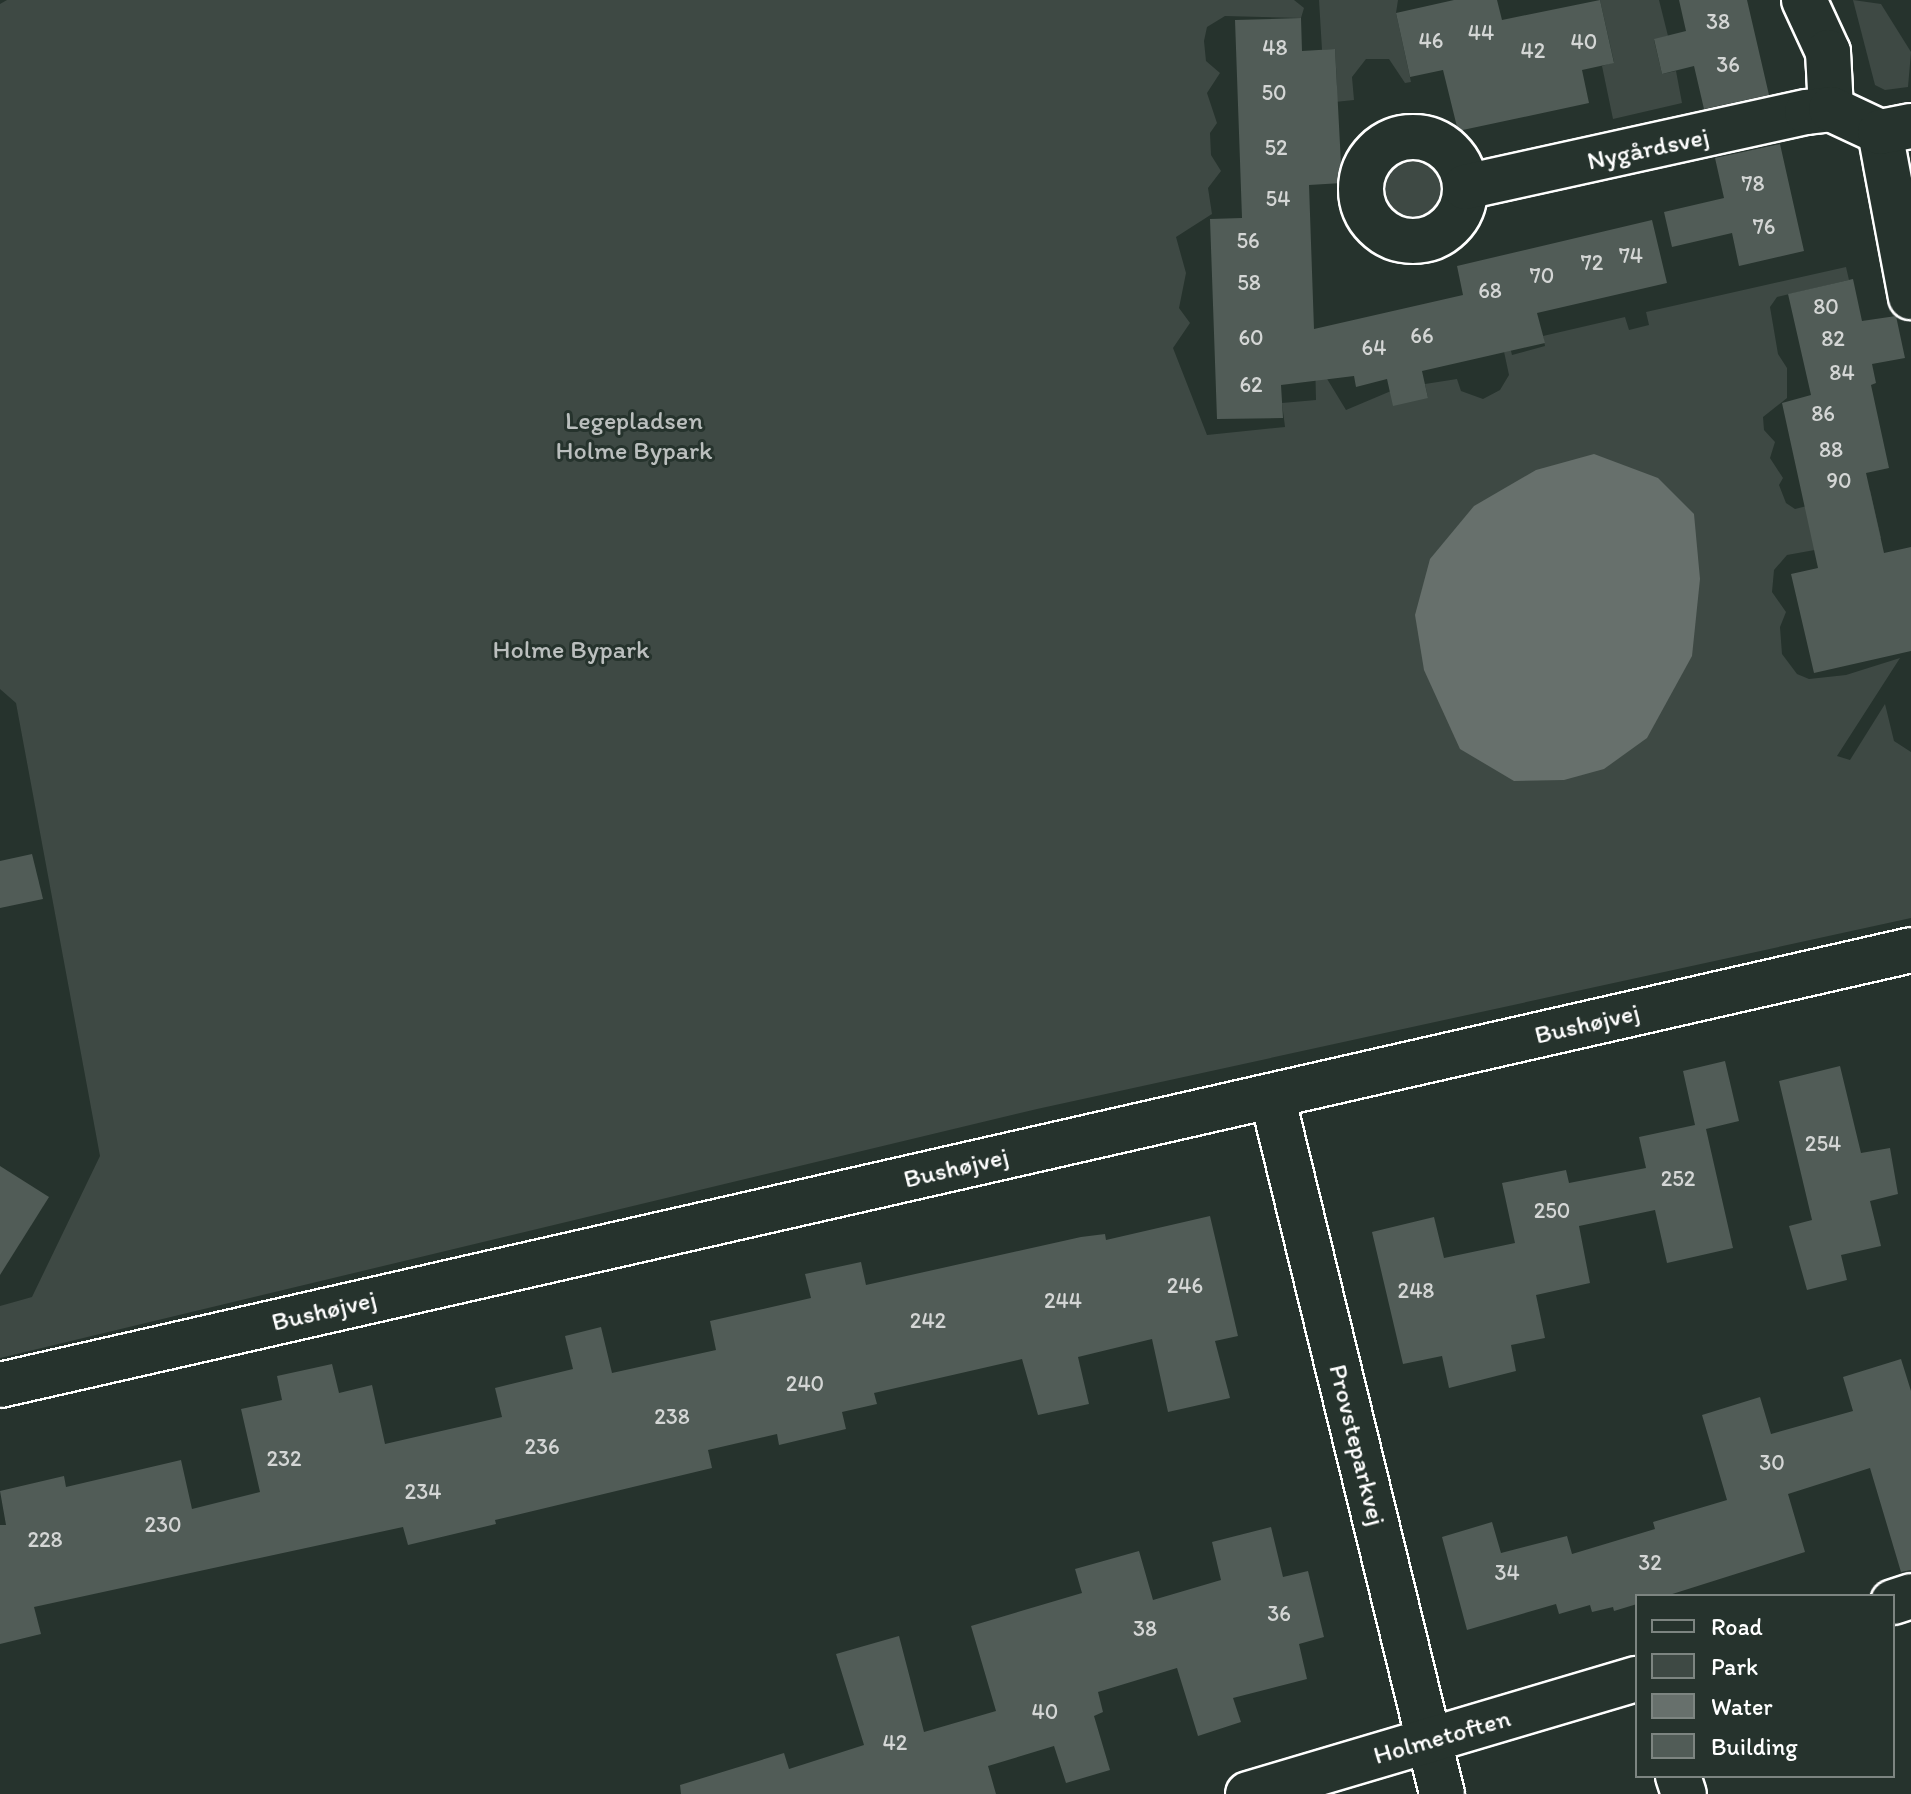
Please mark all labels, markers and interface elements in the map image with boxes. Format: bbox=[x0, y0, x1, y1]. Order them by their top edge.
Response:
house number: 38 bbox=[1706, 9, 1730, 35]
house number: 44 bbox=[1468, 20, 1494, 46]
house number: 46 bbox=[1419, 28, 1443, 54]
house number: 40 bbox=[1571, 29, 1597, 55]
house number: 48 bbox=[1262, 35, 1288, 61]
house number: 42 bbox=[1521, 38, 1545, 64]
house number: 36 bbox=[1716, 52, 1740, 78]
house number: 50 bbox=[1261, 80, 1287, 106]
street label: Nygårdsvej bbox=[1584, 121, 1712, 177]
house number: 52 bbox=[1264, 135, 1288, 161]
house number: 78 bbox=[1742, 171, 1764, 197]
house number: 54 bbox=[1266, 186, 1290, 212]
house number: 76 bbox=[1753, 214, 1775, 240]
house number: 56 bbox=[1236, 228, 1260, 254]
house number: 74 bbox=[1619, 243, 1643, 269]
house number: 72 bbox=[1581, 250, 1603, 276]
house number: 70 bbox=[1530, 263, 1554, 289]
house number: 58 bbox=[1237, 270, 1261, 296]
house number: 68 bbox=[1478, 278, 1502, 304]
house number: 80 bbox=[1813, 294, 1839, 320]
house number: 66 bbox=[1410, 323, 1434, 349]
house number: 60 bbox=[1238, 325, 1264, 351]
house number: 82 bbox=[1821, 326, 1845, 352]
house number: 64 bbox=[1362, 335, 1386, 361]
house number: 84 bbox=[1829, 360, 1855, 386]
house number: 62 bbox=[1239, 372, 1263, 398]
house number: 86 bbox=[1811, 401, 1835, 427]
park label: Legepladsen Holme Bypark bbox=[556, 405, 712, 466]
house number: 88 bbox=[1819, 437, 1843, 463]
house number: 90 bbox=[1826, 468, 1852, 494]
park label: Holme Bypark bbox=[493, 634, 649, 666]
street label: Bushøjvej bbox=[1532, 997, 1642, 1051]
house number: 254 bbox=[1805, 1131, 1841, 1157]
street label: Bushøjvej bbox=[901, 1141, 1011, 1195]
house number: 252 bbox=[1661, 1166, 1695, 1192]
house number: 250 bbox=[1534, 1198, 1570, 1224]
house number: 246 bbox=[1167, 1273, 1203, 1299]
house number: 248 bbox=[1398, 1278, 1434, 1304]
street label: Bushøjvej bbox=[269, 1284, 379, 1338]
house number: 244 bbox=[1044, 1288, 1082, 1314]
house number: 242 bbox=[910, 1308, 946, 1334]
street label: Provsteparkvej bbox=[1322, 1361, 1392, 1529]
house number: 240 bbox=[786, 1371, 824, 1397]
house number: 238 bbox=[654, 1404, 690, 1430]
house number: 236 bbox=[524, 1434, 560, 1460]
house number: 232 bbox=[266, 1446, 302, 1472]
house number: 30 bbox=[1759, 1450, 1785, 1476]
house number: 234 bbox=[405, 1479, 441, 1505]
house number: 230 bbox=[144, 1512, 182, 1538]
house number: 228 bbox=[27, 1527, 63, 1553]
house number: 32 bbox=[1638, 1550, 1662, 1576]
house number: 34 bbox=[1494, 1560, 1520, 1586]
legend bbox=[1635, 1594, 1895, 1778]
house number: 36 bbox=[1267, 1601, 1291, 1627]
text: Road bbox=[1711, 1612, 1763, 1641]
house number: 38 bbox=[1133, 1616, 1157, 1642]
text: Park bbox=[1711, 1652, 1758, 1681]
text: Water bbox=[1711, 1692, 1773, 1721]
house number: 40 bbox=[1032, 1699, 1058, 1725]
street label: Holmetoften bbox=[1370, 1703, 1514, 1771]
house number: 42 bbox=[883, 1730, 907, 1756]
text: Building bbox=[1711, 1732, 1798, 1761]

